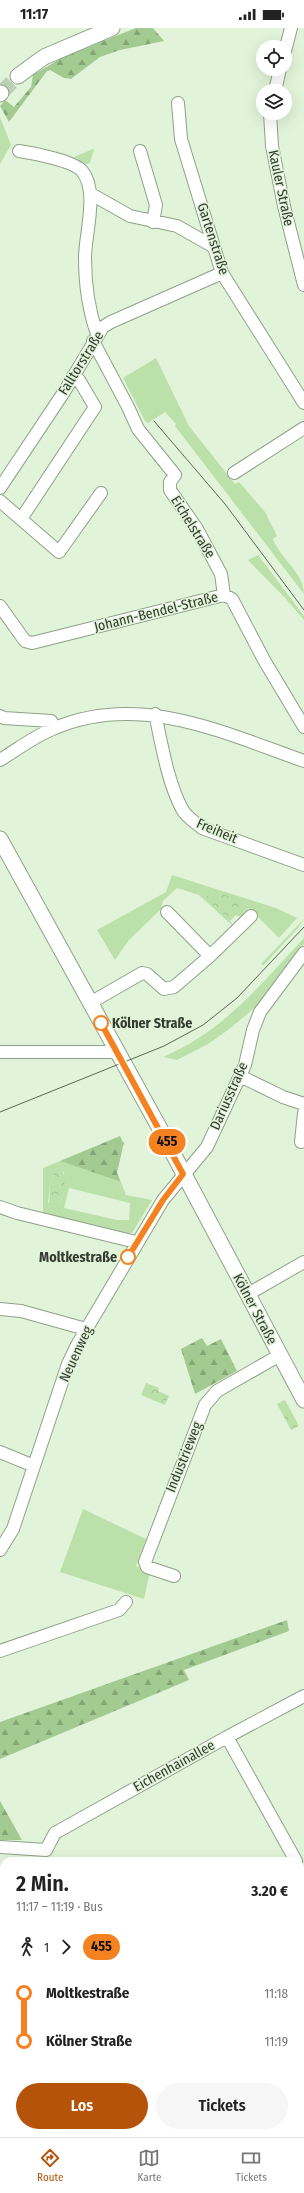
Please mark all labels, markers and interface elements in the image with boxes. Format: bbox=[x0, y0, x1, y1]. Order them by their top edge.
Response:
text: 11:17 bbox=[20, 5, 48, 23]
map controls bbox=[256, 40, 292, 120]
button: locate bbox=[256, 40, 292, 76]
button: layers bbox=[256, 84, 292, 120]
street label: Kauler Straße bbox=[265, 148, 297, 228]
street label: Gartenstraße bbox=[193, 201, 233, 277]
street label: Falltorstraße bbox=[55, 328, 107, 398]
street label: Eichelstraße bbox=[167, 493, 219, 561]
street label: Johann-Bendel-Straße bbox=[92, 588, 220, 636]
street label: Freiheit bbox=[194, 815, 240, 847]
marker: Kölner Straße bbox=[93, 1015, 109, 1031]
place label: Kölner Straße bbox=[112, 1015, 192, 1032]
street label: Dariusstraße bbox=[206, 1059, 252, 1133]
line badge: 455 bbox=[144, 1129, 190, 1155]
text: 455 bbox=[157, 1133, 177, 1150]
place label: Moltkestraße bbox=[39, 1249, 117, 1266]
marker: Moltkestraße bbox=[120, 1249, 136, 1265]
street label: Kölner Straße bbox=[229, 1271, 281, 1347]
street label: Neuenweg bbox=[56, 1323, 96, 1385]
street label: Industrieweg bbox=[162, 1419, 206, 1495]
street label: Eichenhainallee bbox=[130, 1737, 218, 1795]
text: 2 Min. bbox=[16, 1870, 69, 1897]
text: 3.20 € bbox=[251, 1882, 288, 1900]
text: 11:17 – 11:19 · Bus bbox=[16, 1899, 103, 1914]
icon: walk bbox=[16, 1936, 38, 1958]
icon: forward bbox=[55, 1936, 77, 1958]
text: 455 bbox=[91, 1938, 112, 1955]
text: 1 bbox=[44, 1940, 49, 1955]
text: Moltkestraße bbox=[46, 1984, 129, 2002]
text: 11:18 bbox=[264, 1986, 288, 2001]
text: Kölner Straße bbox=[46, 2032, 132, 2050]
text: 11:19 bbox=[264, 2034, 288, 2049]
button: Los bbox=[16, 2083, 148, 2129]
button: Tickets bbox=[156, 2083, 288, 2129]
tab: Route bbox=[37, 2147, 63, 2184]
tab: Karte bbox=[138, 2147, 161, 2184]
tab: Tickets bbox=[236, 2147, 267, 2184]

